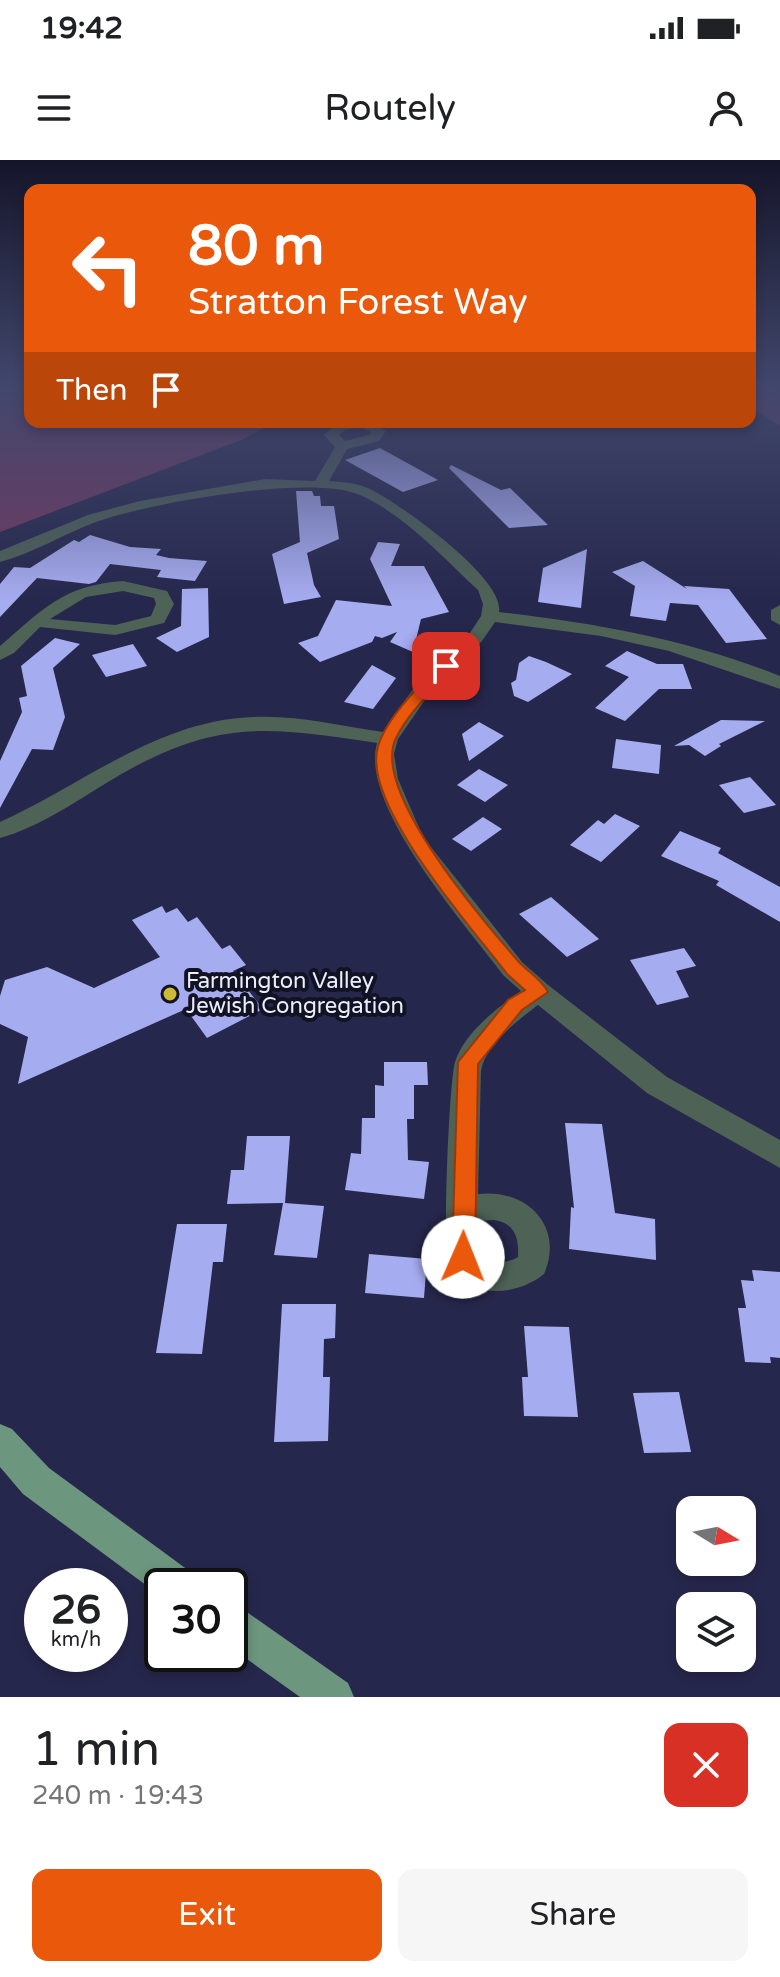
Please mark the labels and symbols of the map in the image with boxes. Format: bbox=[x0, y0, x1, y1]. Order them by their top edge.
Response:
pin bbox=[412, 632, 480, 700]
place label: Farmington Valley Jewish Congregation bbox=[186, 968, 404, 1019]
marker: Farmington Valley Jewish Congregation bbox=[161, 985, 179, 1003]
position arrow bbox=[421, 1215, 505, 1299]
north arrow bbox=[676, 1496, 756, 1576]
speed limit sign: 30 bbox=[144, 1568, 248, 1672]

